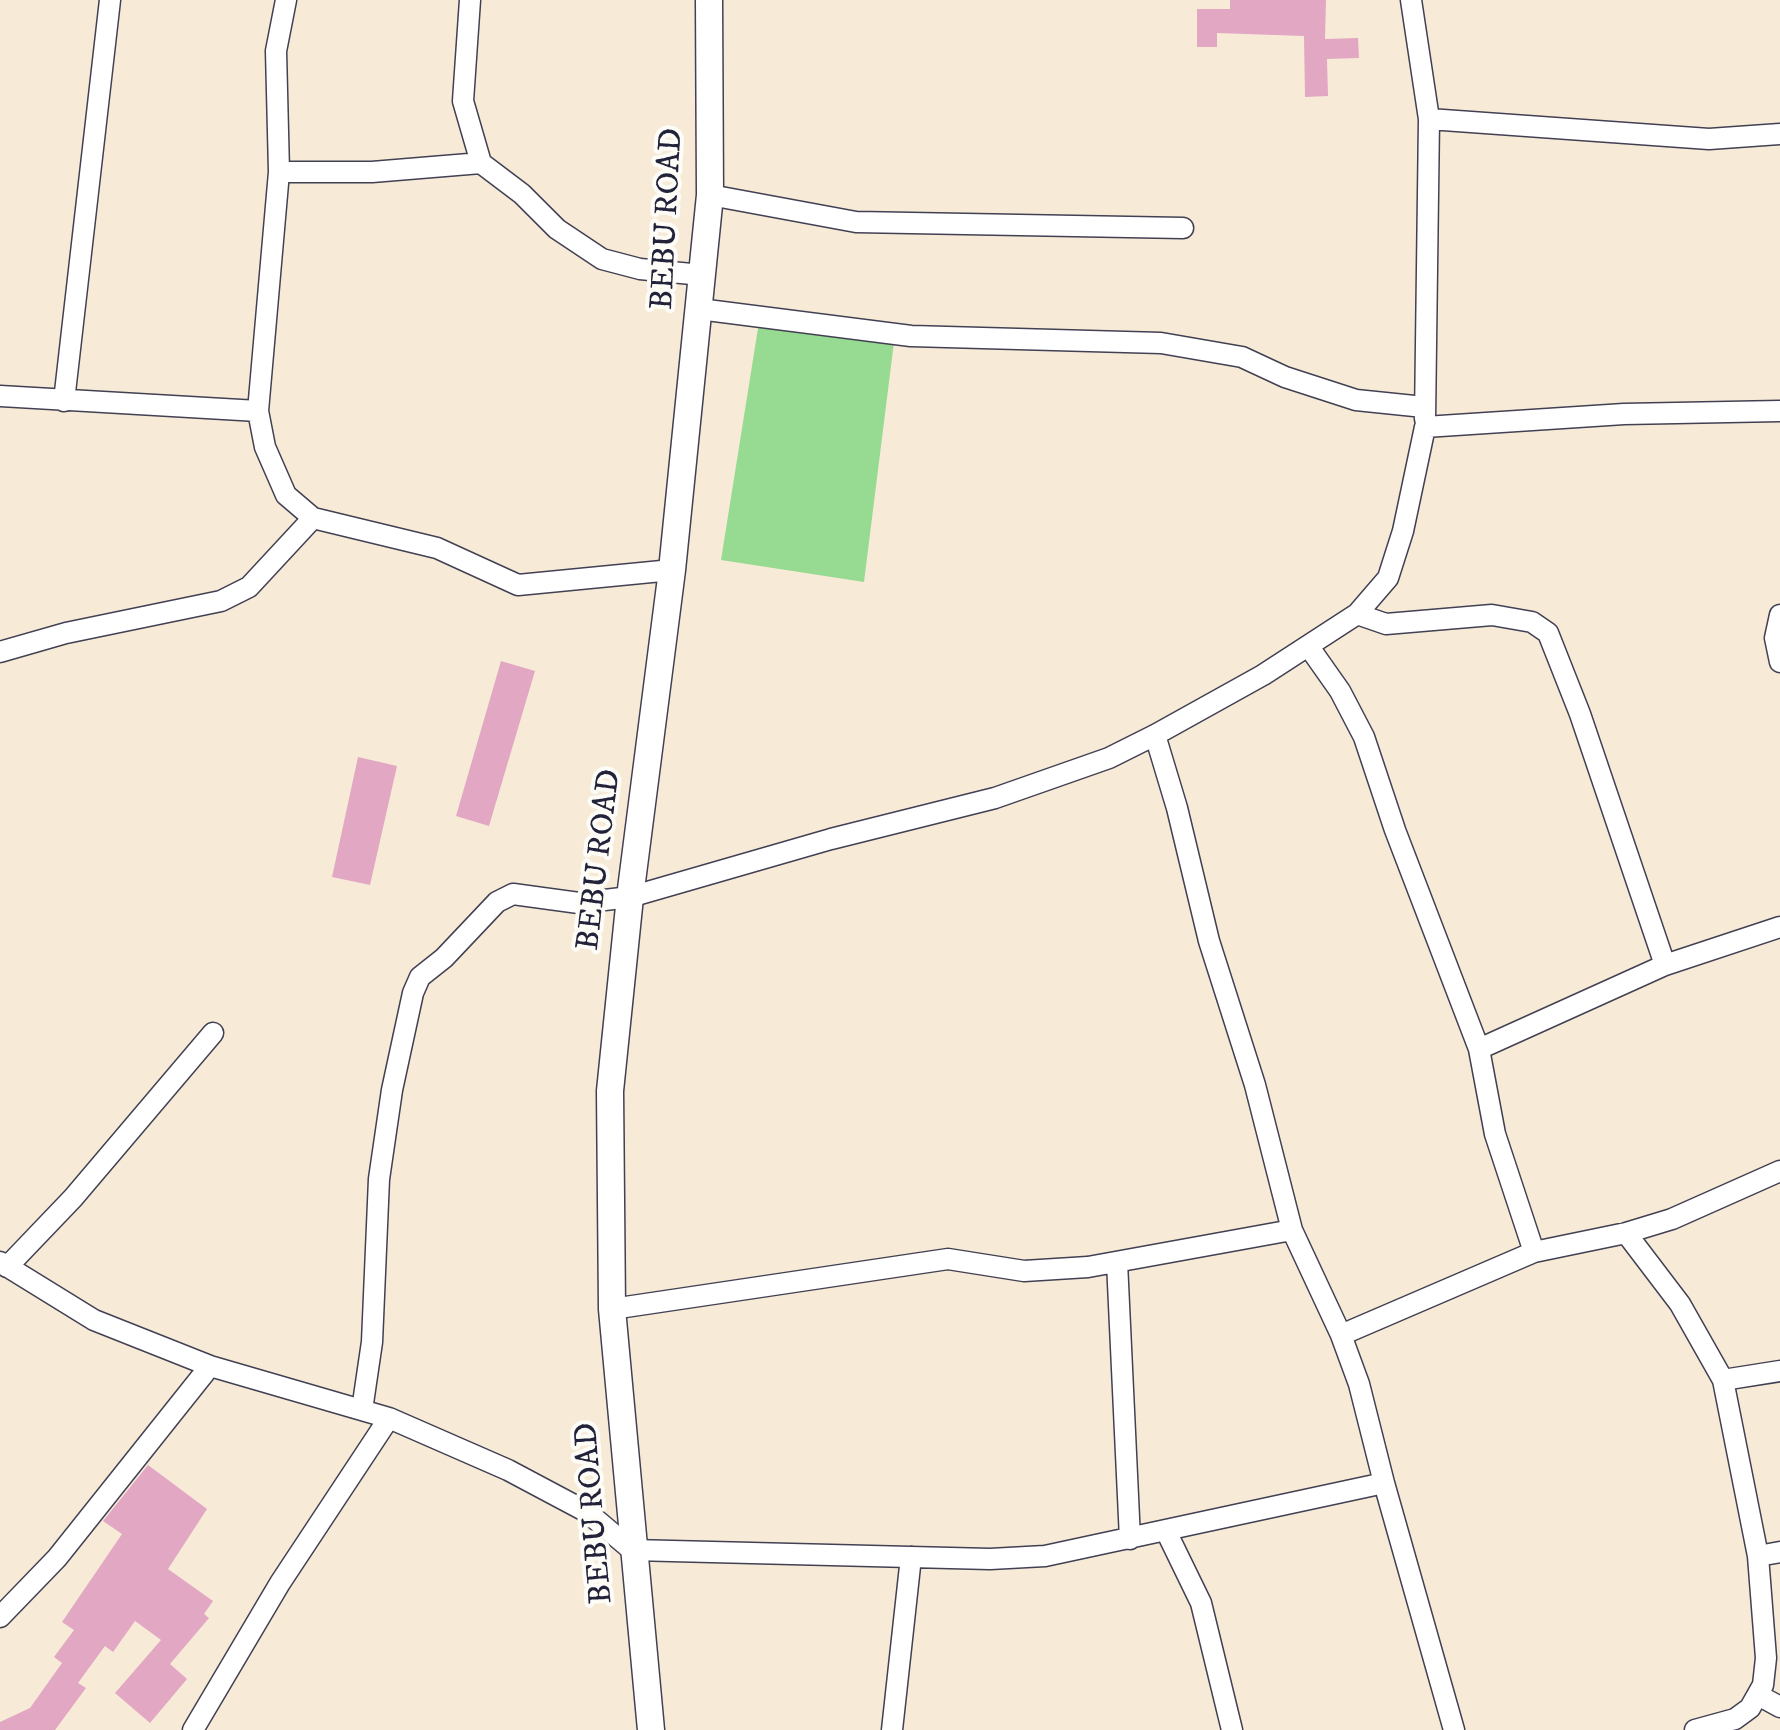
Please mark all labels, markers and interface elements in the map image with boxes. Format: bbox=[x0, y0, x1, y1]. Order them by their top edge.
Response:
street label: BEBU ROAD bbox=[645, 127, 693, 311]
street label: BEBU ROAD bbox=[571, 767, 631, 953]
street label: BEBU ROAD bbox=[569, 1421, 623, 1605]

